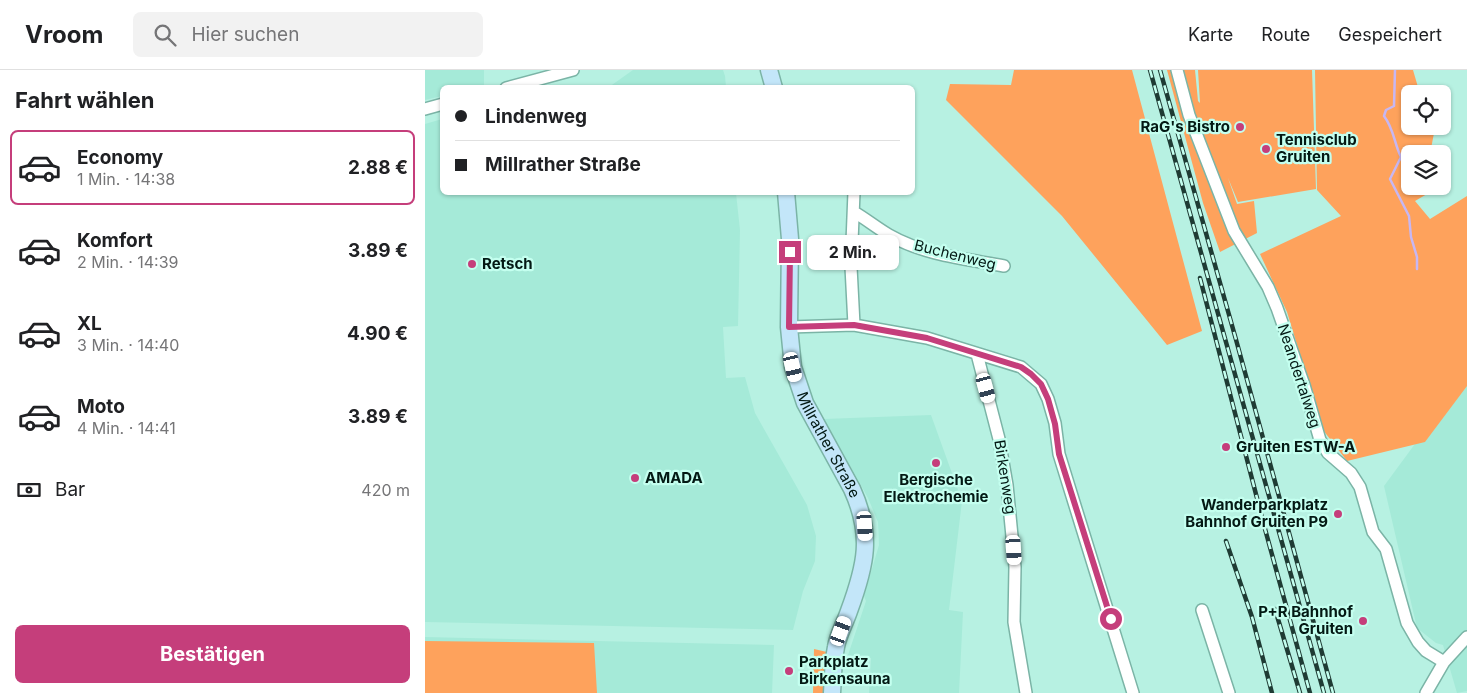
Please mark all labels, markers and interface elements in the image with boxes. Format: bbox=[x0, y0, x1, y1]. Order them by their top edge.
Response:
search box bbox=[133, 12, 483, 57]
text: Vroom bbox=[25, 20, 103, 49]
icon: search bbox=[151, 21, 179, 49]
text: Hier suchen bbox=[191, 23, 299, 46]
text: Karte bbox=[1188, 24, 1233, 45]
text: Route bbox=[1261, 24, 1310, 45]
text: Gespeichert bbox=[1338, 24, 1442, 45]
map controls bbox=[1401, 85, 1451, 195]
button: locate bbox=[1401, 85, 1451, 135]
text: Fahrt wählen bbox=[15, 87, 155, 113]
text: Lindenweg bbox=[485, 105, 587, 128]
place label: RaG's Bistro bbox=[1141, 117, 1230, 136]
marker: RaG's Bistro bbox=[1234, 121, 1246, 133]
place label: Tennisclub Gruiten bbox=[1276, 130, 1357, 166]
marker: Tennisclub Gruiten bbox=[1260, 143, 1272, 155]
icon: car bbox=[17, 145, 62, 190]
button: layers bbox=[1401, 145, 1451, 195]
text: Economy bbox=[77, 146, 163, 169]
text: Millrather Straße bbox=[485, 153, 641, 176]
text: 2.88 € bbox=[348, 156, 408, 179]
text: 1 Min. · 14:38 bbox=[77, 169, 175, 189]
icon: car bbox=[17, 228, 62, 273]
text: Komfort bbox=[77, 229, 153, 252]
callout: 2 Min. bbox=[807, 234, 900, 270]
street label: Buchenweg bbox=[912, 235, 998, 274]
text: 3.89 € bbox=[348, 239, 408, 262]
route end bbox=[779, 241, 801, 263]
text: 2 Min. bbox=[829, 242, 877, 262]
text: 2 Min. · 14:39 bbox=[77, 252, 179, 272]
place label: Retsch bbox=[482, 254, 533, 273]
marker: Retsch bbox=[466, 258, 478, 270]
icon: car bbox=[17, 311, 62, 356]
text: XL bbox=[77, 312, 102, 335]
street label: Neandertalweg bbox=[1274, 321, 1325, 430]
text: 4.90 € bbox=[347, 322, 408, 345]
text: 3 Min. · 14:40 bbox=[77, 335, 179, 355]
car bbox=[782, 351, 803, 383]
car bbox=[974, 372, 997, 404]
street label: Millrather Straße bbox=[793, 389, 865, 501]
icon: car bbox=[17, 394, 62, 439]
text: Moto bbox=[77, 395, 125, 418]
text: 3.89 € bbox=[348, 405, 408, 428]
text: 4 Min. · 14:41 bbox=[77, 418, 176, 438]
place label: Gruiten ESTW-A bbox=[1236, 437, 1356, 456]
street label: Birkenweg bbox=[990, 439, 1021, 515]
marker: Gruiten ESTW-A bbox=[1220, 441, 1232, 453]
marker: Bergische Elektrochemie bbox=[930, 457, 942, 469]
place label: AMADA bbox=[645, 468, 703, 487]
place label: Bergische Elektrochemie bbox=[883, 470, 989, 506]
marker: AMADA bbox=[629, 472, 641, 484]
icon: cash bbox=[15, 476, 43, 504]
text: Bar bbox=[55, 478, 85, 501]
text: 420 m bbox=[361, 480, 410, 500]
place label: Wanderparkplatz Bahnhof Gruiten P9 bbox=[1185, 495, 1328, 531]
marker: Wanderparkplatz Bahnhof Gruiten P9 bbox=[1332, 508, 1344, 520]
car bbox=[856, 511, 873, 541]
car bbox=[1005, 535, 1022, 565]
place label: P+R Bahnhof Gruiten bbox=[1258, 602, 1353, 638]
route start bbox=[1100, 608, 1122, 630]
car bbox=[828, 614, 853, 648]
marker: P+R Bahnhof Gruiten bbox=[1357, 615, 1369, 627]
button: Bestätigen bbox=[15, 625, 410, 683]
place label: Parkplatz Birkensauna bbox=[799, 652, 890, 688]
marker: Parkplatz Birkensauna bbox=[783, 665, 795, 677]

